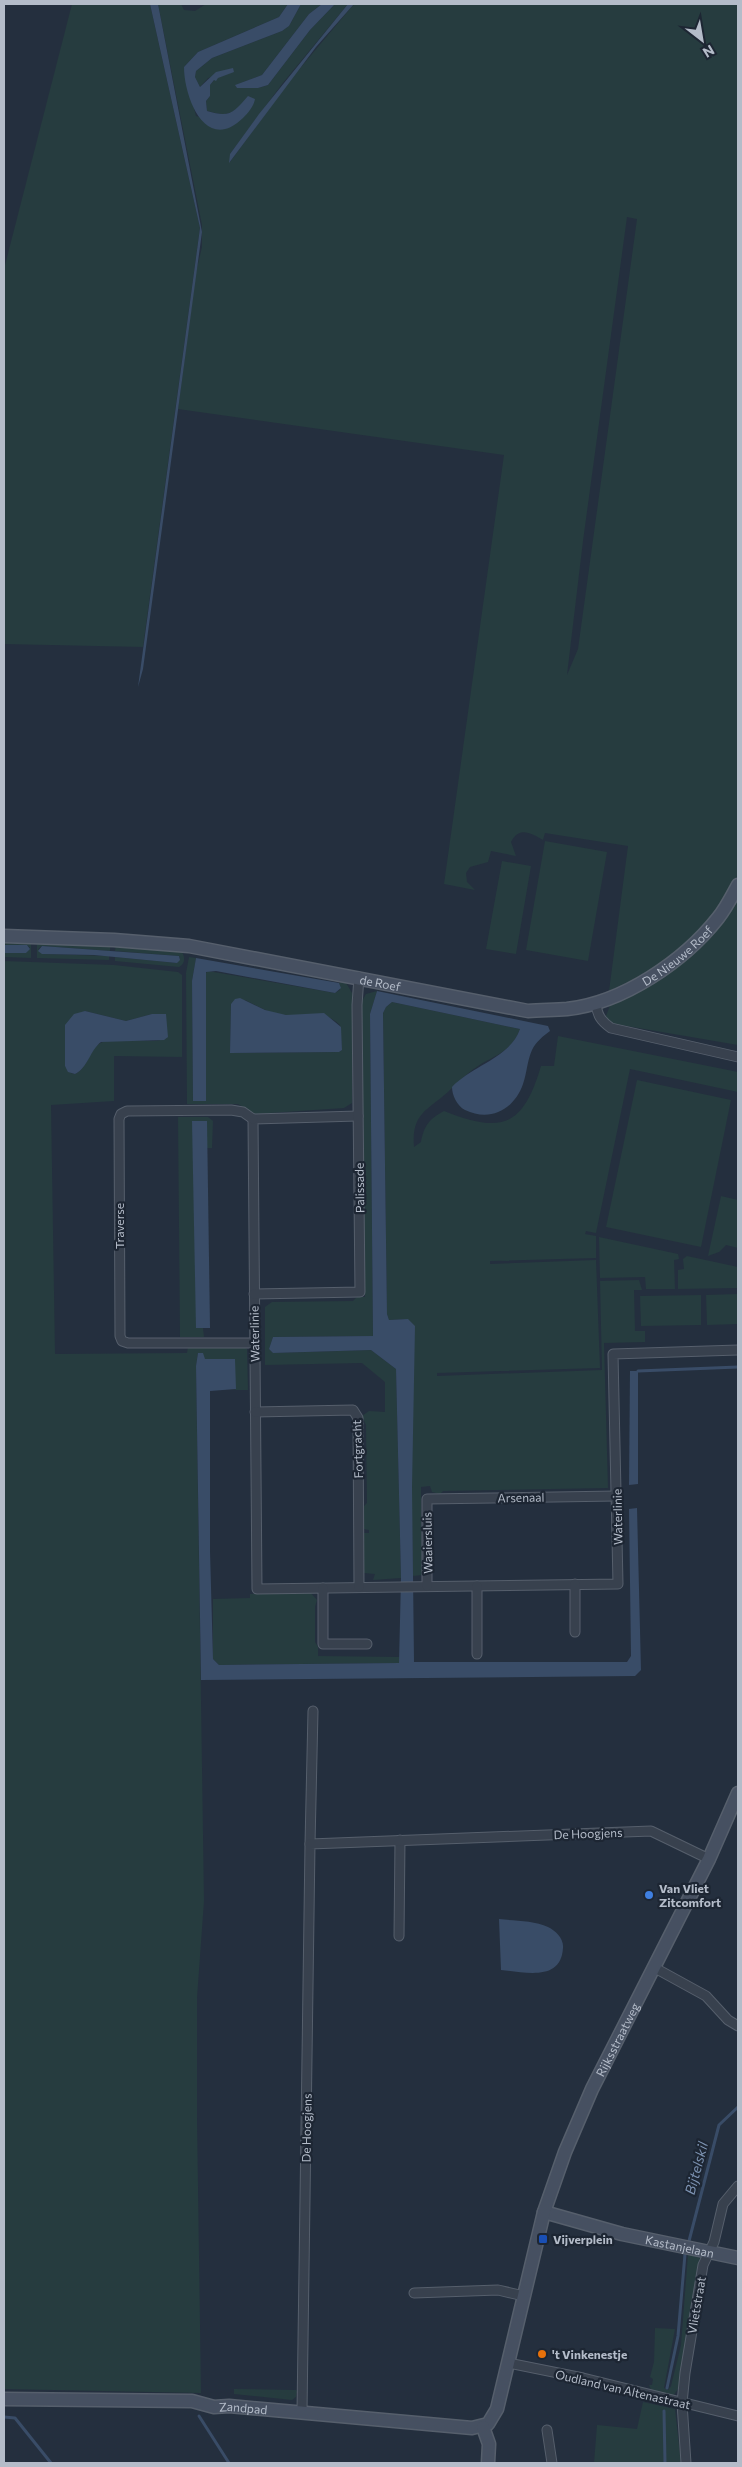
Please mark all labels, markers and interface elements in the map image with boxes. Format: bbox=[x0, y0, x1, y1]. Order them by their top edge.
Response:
north arrow bbox=[677, 15, 727, 65]
text: N bbox=[700, 42, 718, 62]
street label: De Nieuwe Roef bbox=[639, 923, 715, 988]
street label: de Roef bbox=[359, 972, 402, 993]
street label: Palissade bbox=[352, 1163, 366, 1213]
street label: Traverse bbox=[112, 1203, 126, 1249]
street label: Waterlinie bbox=[247, 1306, 261, 1362]
street label: Fortgracht bbox=[349, 1419, 365, 1479]
street label: Waterlinie bbox=[610, 1489, 624, 1545]
street label: Arsenaal bbox=[497, 1490, 545, 1504]
street label: Waaiersluis bbox=[419, 1512, 435, 1574]
street label: De Hoogjens bbox=[553, 1825, 623, 1841]
place label: Van Vliet Zitcomfort bbox=[659, 1881, 721, 1909]
marker: Van Vliet Zitcomfort bbox=[643, 1889, 655, 1901]
street label: Rijksstraatweg bbox=[593, 2000, 642, 2079]
street label: De Hoogjens bbox=[298, 2093, 314, 2163]
water label: Bijtelskil bbox=[681, 2139, 711, 2196]
place label: Vijverplein bbox=[553, 2232, 613, 2246]
street label: Kastanjelaan bbox=[644, 2232, 715, 2260]
marker: Vijverplein bbox=[537, 2233, 549, 2245]
street label: Vlietstraat bbox=[684, 2275, 708, 2335]
place label: 't Vinkenestje bbox=[552, 2347, 627, 2361]
marker: 't Vinkenestje bbox=[536, 2348, 548, 2360]
street label: Oudland van Altenastraat bbox=[554, 2367, 692, 2411]
street label: Zandpad bbox=[218, 2399, 268, 2416]

